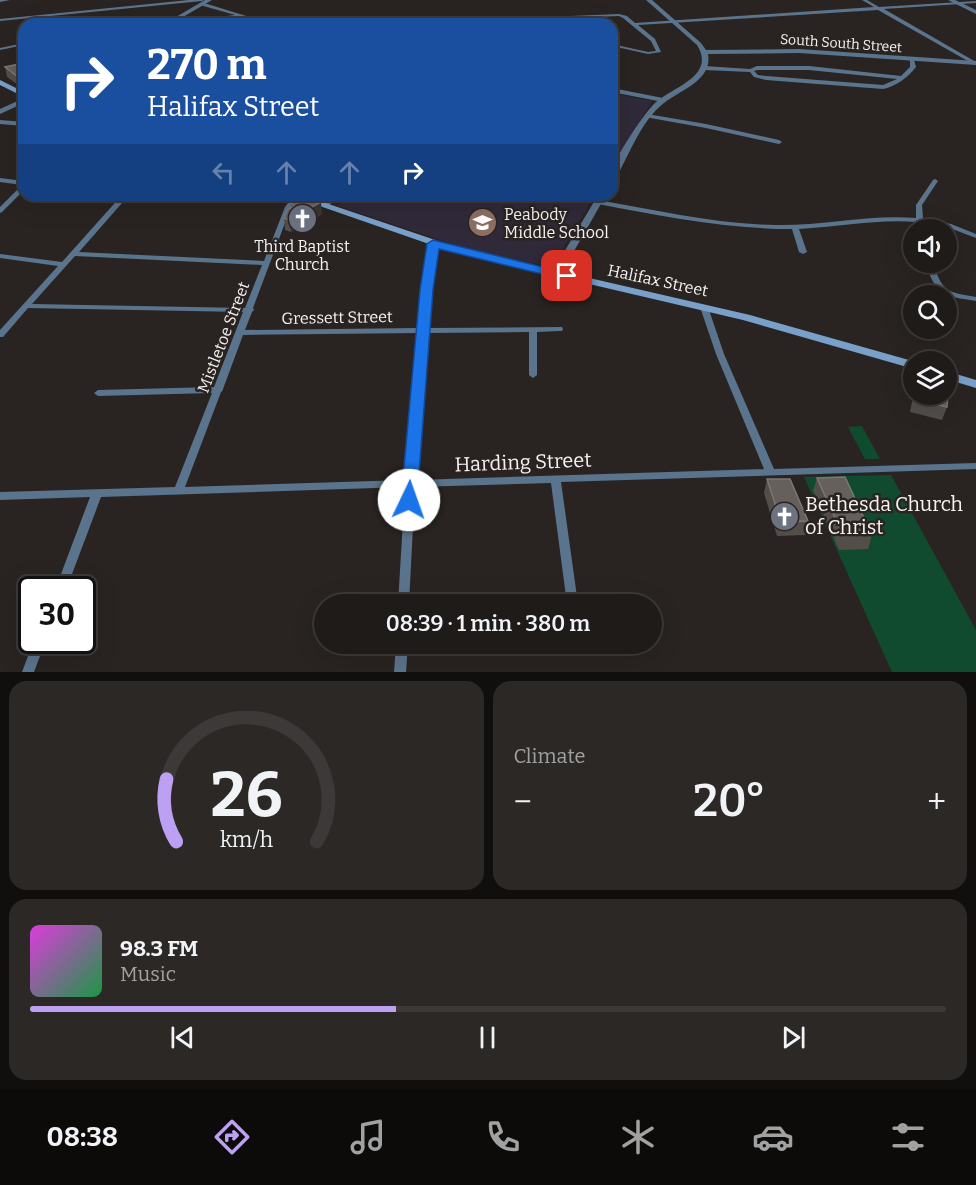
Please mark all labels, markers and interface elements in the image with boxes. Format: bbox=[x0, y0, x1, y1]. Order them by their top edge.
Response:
street label: South South Street bbox=[779, 31, 903, 56]
text: 270 m bbox=[147, 40, 267, 90]
icon: right bbox=[48, 42, 126, 120]
text: Halifax Street bbox=[147, 91, 319, 123]
icon: left bbox=[207, 156, 240, 189]
icon: ahead bbox=[270, 156, 303, 189]
icon: ahead bbox=[333, 156, 366, 189]
icon: right bbox=[396, 156, 429, 189]
church icon: Third Baptist Church bbox=[286, 202, 318, 234]
place label: Peabody Middle School bbox=[504, 205, 609, 242]
school or university icon: Peabody Middle School bbox=[467, 207, 499, 239]
map controls bbox=[903, 219, 957, 405]
button: sound bbox=[903, 219, 957, 273]
place label: Third Baptist Church bbox=[254, 237, 350, 274]
pin bbox=[541, 250, 592, 301]
icon: arrive bbox=[550, 259, 583, 292]
street label: Halifax Street bbox=[606, 261, 710, 300]
street label: Mistletoe Street bbox=[194, 279, 253, 395]
button: search bbox=[903, 285, 957, 339]
street label: Gressett Street bbox=[281, 307, 393, 328]
button: layers bbox=[903, 351, 957, 405]
street label: Harding Street bbox=[454, 448, 592, 476]
position arrow bbox=[377, 468, 441, 532]
place label: Bethesda Church of Christ bbox=[805, 492, 964, 539]
church icon: Bethesda Church of Christ bbox=[768, 500, 800, 532]
speed limit sign: 30 bbox=[18, 576, 96, 654]
text: 08:39 · 1 min · 380 m bbox=[386, 610, 590, 637]
text: Climate bbox=[514, 744, 585, 768]
text: 26 bbox=[210, 758, 282, 833]
text: 20° bbox=[693, 774, 766, 828]
text: − bbox=[514, 782, 532, 822]
text: + bbox=[927, 782, 946, 822]
text: km/h bbox=[220, 828, 273, 854]
text: 98.3 FM bbox=[120, 935, 198, 962]
text: Music bbox=[120, 962, 176, 986]
icon: previous bbox=[166, 1021, 199, 1054]
icon: pause bbox=[471, 1021, 504, 1054]
icon: next bbox=[777, 1021, 810, 1054]
icon: directions bbox=[211, 1116, 253, 1158]
icon: music bbox=[347, 1116, 389, 1158]
icon: phone bbox=[482, 1116, 524, 1158]
icon: climate bbox=[617, 1116, 659, 1158]
icon: car bbox=[752, 1116, 794, 1158]
icon: filters bbox=[887, 1116, 929, 1158]
text: 08:38 bbox=[47, 1121, 118, 1153]

